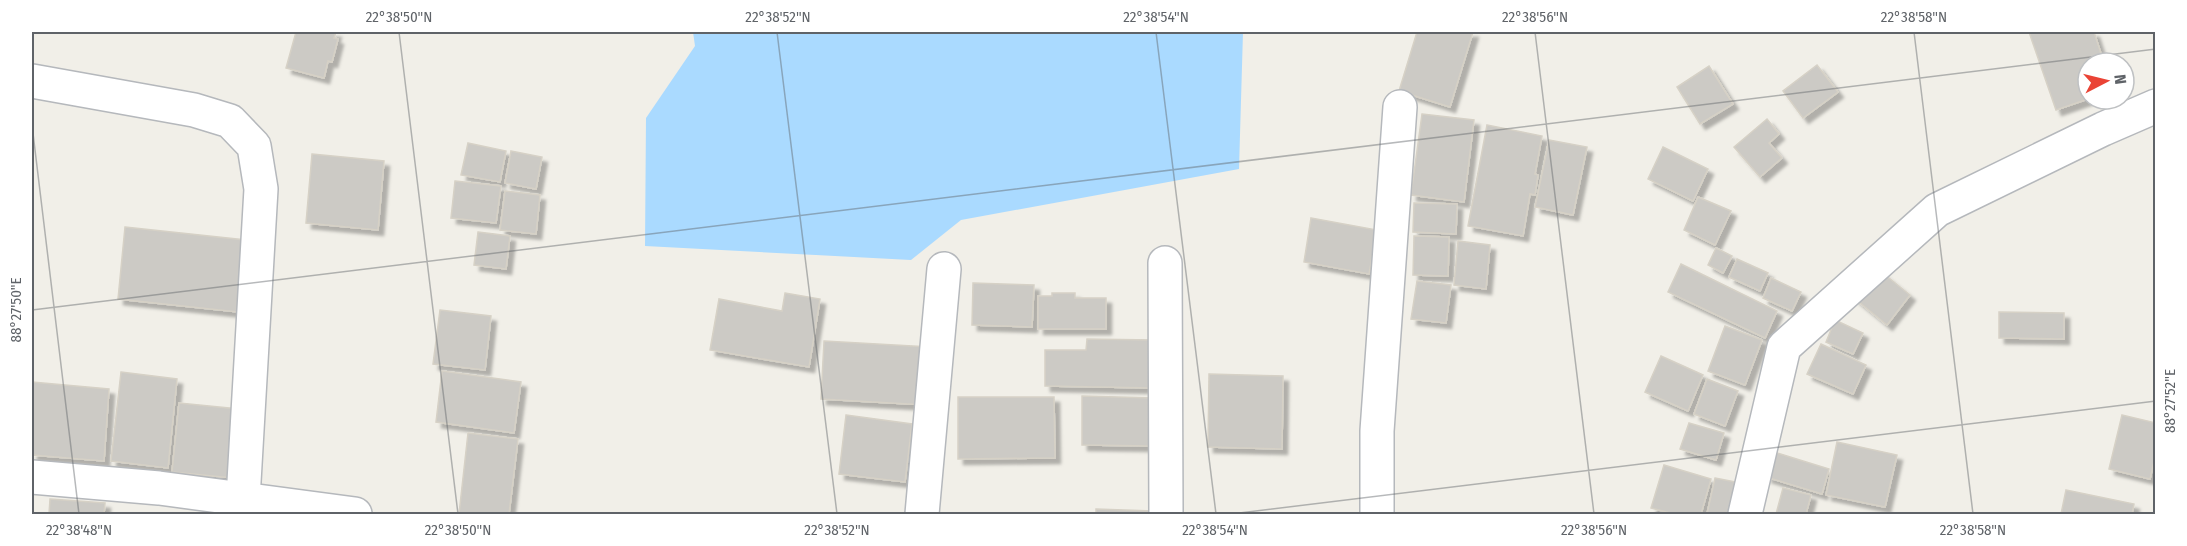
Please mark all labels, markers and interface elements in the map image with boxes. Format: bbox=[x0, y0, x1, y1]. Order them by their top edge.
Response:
text: 22°38'50"N bbox=[366, 8, 432, 26]
text: 22°38'52"N bbox=[745, 8, 811, 26]
text: 22°38'54"N bbox=[1123, 8, 1189, 26]
text: 22°38'56"N bbox=[1502, 8, 1568, 26]
text: 22°38'58"N bbox=[1881, 8, 1947, 26]
north arrow bbox=[2076, 51, 2136, 111]
text: N bbox=[2110, 73, 2130, 85]
text: 88°27'50"E bbox=[7, 277, 25, 343]
text: 88°27'52"E bbox=[2161, 369, 2179, 433]
text: 22°38'48"N bbox=[46, 521, 112, 539]
text: 22°38'50"N bbox=[425, 521, 491, 539]
text: 22°38'52"N bbox=[804, 521, 870, 539]
text: 22°38'54"N bbox=[1182, 521, 1248, 539]
text: 22°38'56"N bbox=[1561, 521, 1627, 539]
text: 22°38'58"N bbox=[1940, 521, 2006, 539]

